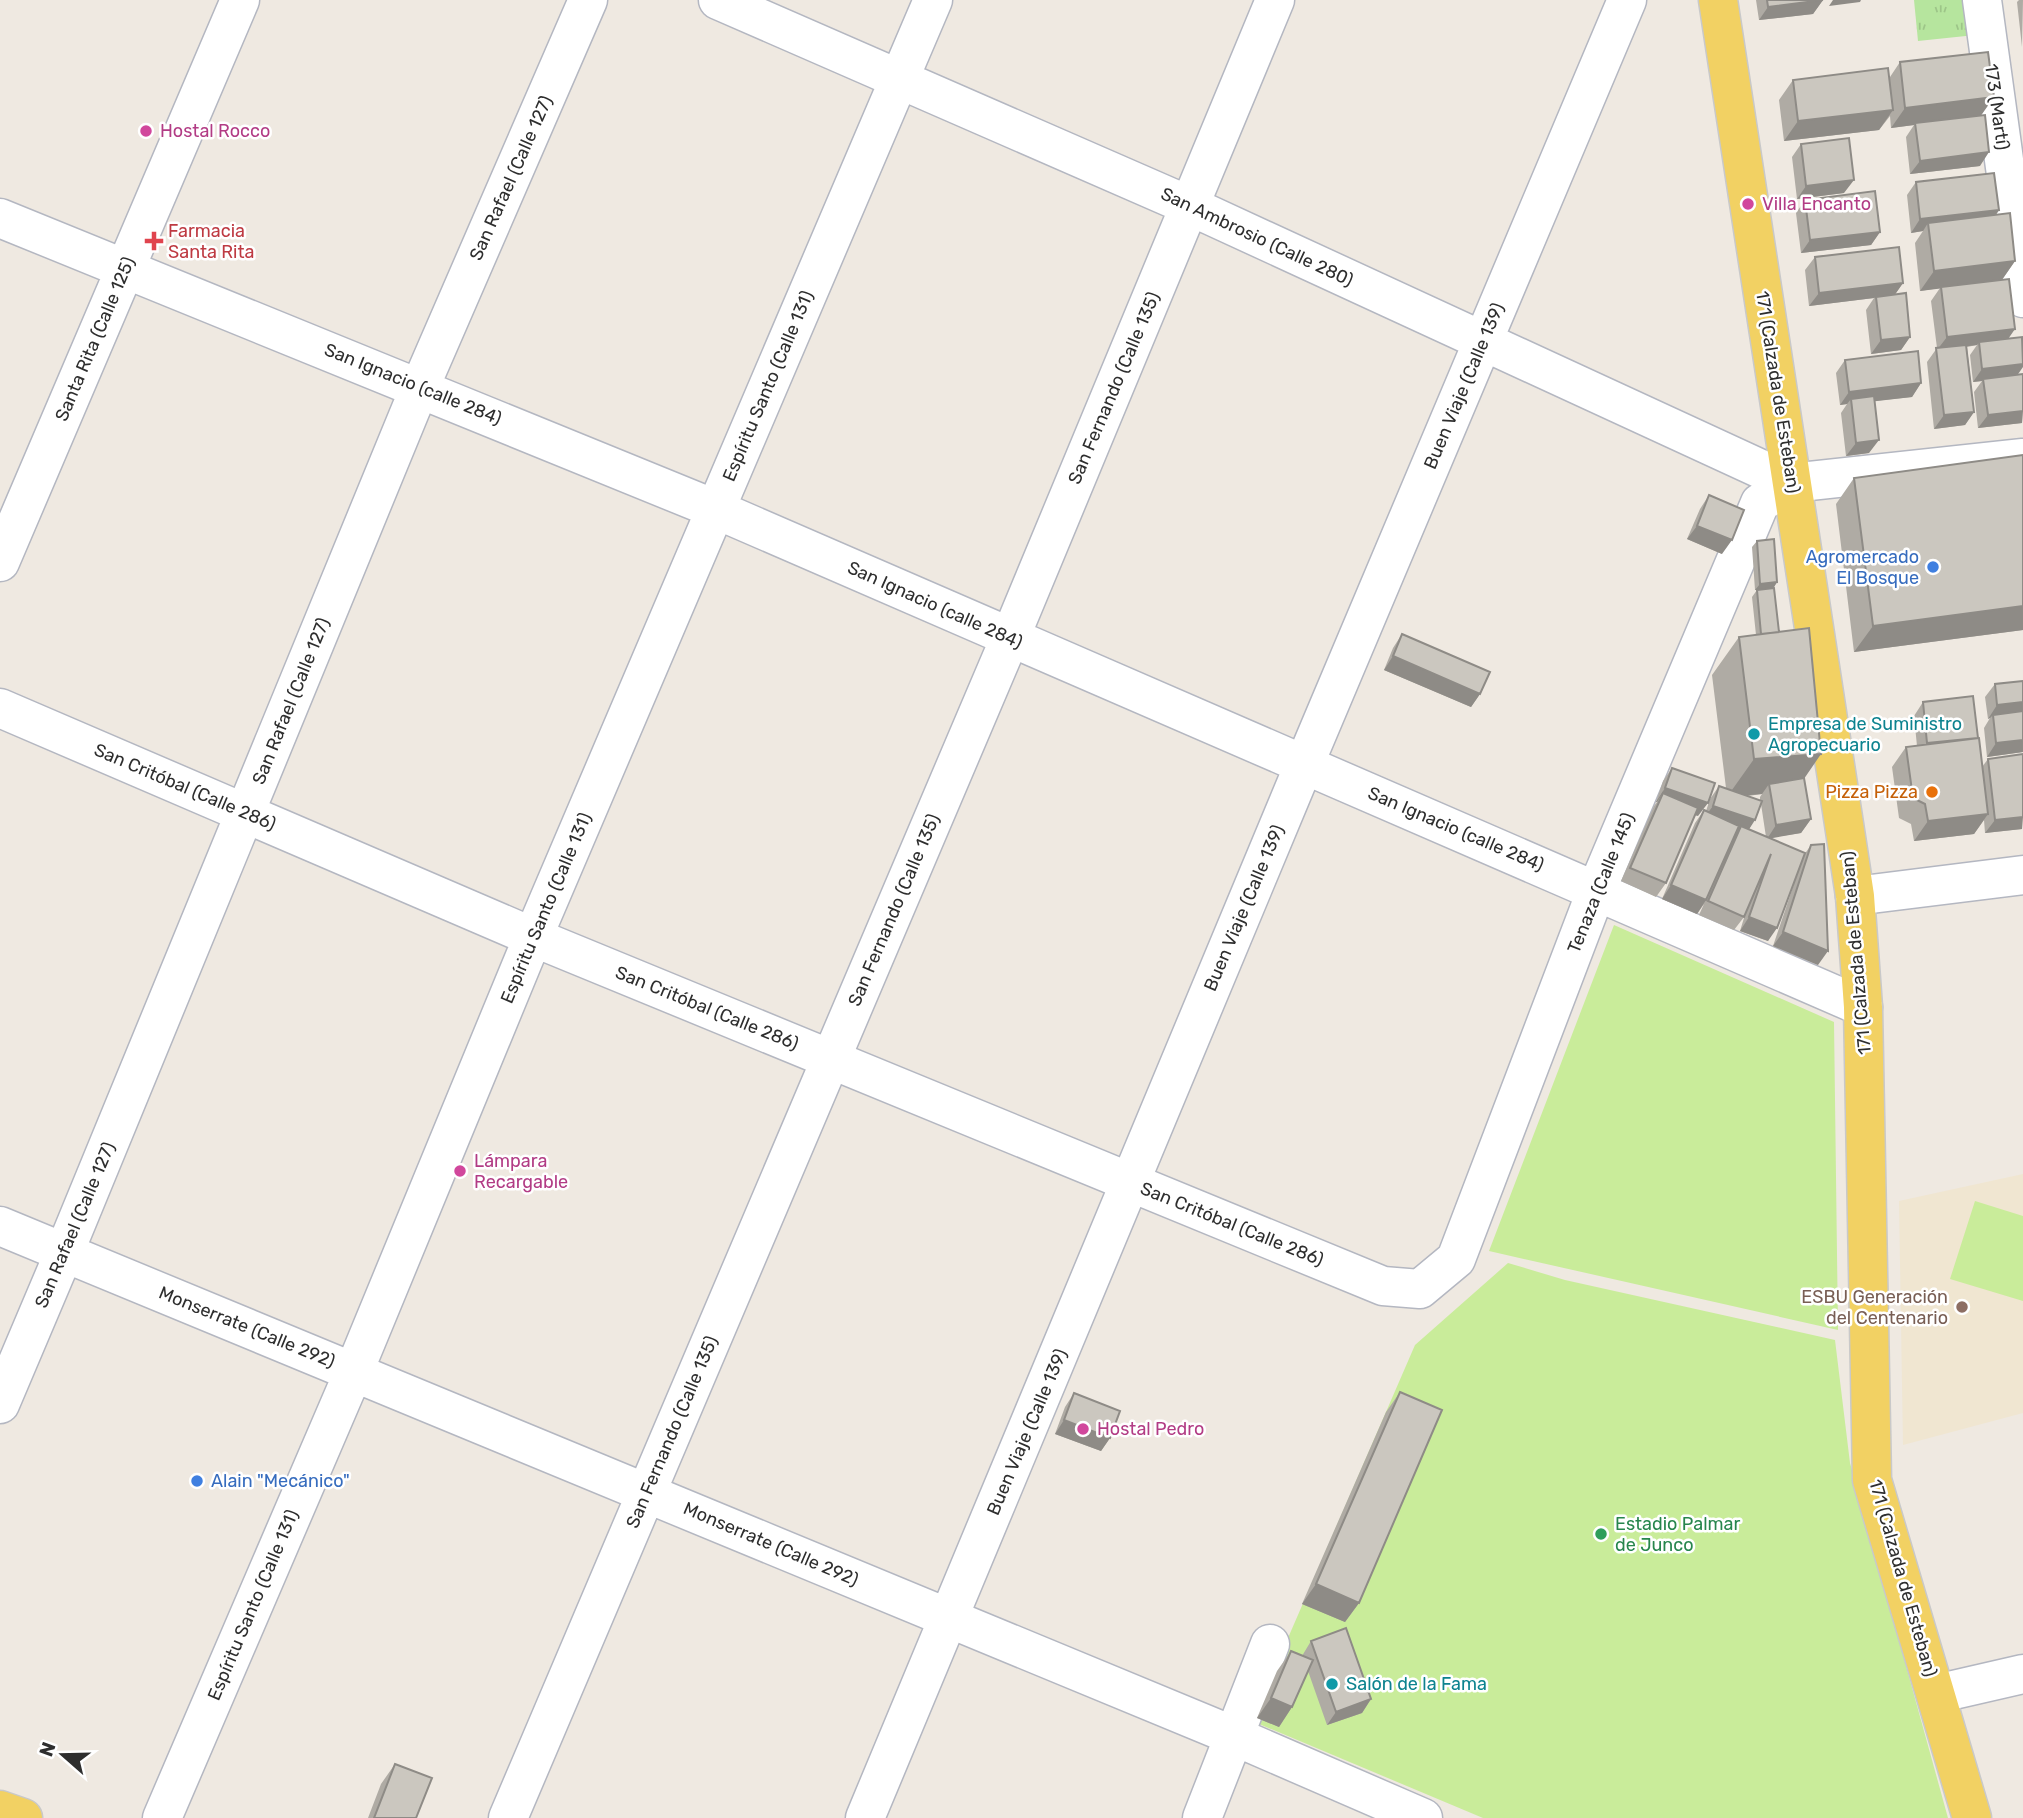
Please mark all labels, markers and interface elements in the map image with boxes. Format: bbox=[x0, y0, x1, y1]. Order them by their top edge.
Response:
street label: 173 (Martí) bbox=[1980, 62, 2014, 152]
street label: San Rafael (Calle 127) bbox=[465, 92, 557, 264]
place label: Hostal Rocco bbox=[160, 120, 270, 142]
marker: Hostal Rocco bbox=[138, 123, 154, 139]
street label: San Ambrosio (Calle 280) bbox=[1157, 183, 1357, 291]
place label: Villa Encanto bbox=[1762, 193, 1871, 215]
marker: Villa Encanto bbox=[1740, 196, 1756, 212]
place label: Farmacia Santa Rita bbox=[168, 220, 254, 263]
marker: Farmacia Santa Rita bbox=[146, 233, 162, 249]
street label: Santa Rita (Calle 125) bbox=[50, 253, 140, 425]
street label: Espíritu Santo (Calle 131) bbox=[718, 287, 818, 485]
street label: San Fernando (Calle 135) bbox=[1063, 288, 1165, 488]
street label: 171 (Calzada de Esteban) bbox=[1751, 289, 1805, 495]
street label: Buen Viaje (Calle 139) bbox=[1419, 300, 1509, 472]
street label: San Ignacio (calle 284) bbox=[321, 338, 505, 430]
place label: Agromercado El Bosque bbox=[1806, 546, 1919, 589]
street label: San Ignacio (calle 284) bbox=[844, 556, 1026, 654]
marker: Agromercado El Bosque bbox=[1925, 559, 1941, 575]
street label: San Rafael (Calle 127) bbox=[247, 614, 335, 788]
place label: Empresa de Suministro Agropecuario bbox=[1768, 713, 1962, 756]
marker: Empresa de Suministro Agropecuario bbox=[1746, 726, 1762, 742]
street label: San Critóbal (Calle 286) bbox=[91, 739, 279, 835]
place label: Pizza Pizza bbox=[1825, 781, 1918, 803]
street label: San Ignacio (calle 284) bbox=[1365, 782, 1547, 876]
marker: Pizza Pizza bbox=[1924, 784, 1940, 800]
street label: Espíritu Santo (Calle 131) bbox=[496, 809, 596, 1007]
street label: San Fernando (Calle 135) bbox=[843, 810, 945, 1010]
street label: Tenaza (Calle 145) bbox=[1563, 810, 1639, 956]
street label: Buen Viaje (Calle 139) bbox=[1199, 822, 1289, 994]
street label: 171 (Calzada de Esteban) bbox=[1836, 850, 1876, 1056]
street label: San Critóbal (Calle 286) bbox=[612, 961, 802, 1055]
street label: San Rafael (Calle 127) bbox=[30, 1139, 120, 1311]
place label: Lámpara Recargable bbox=[474, 1150, 568, 1193]
marker: Lámpara Recargable bbox=[452, 1163, 468, 1179]
street label: San Critóbal (Calle 286) bbox=[1137, 1177, 1327, 1271]
street label: Monserrate (Calle 292) bbox=[156, 1282, 338, 1372]
place label: ESBU Generación del Centenario bbox=[1801, 1286, 1948, 1329]
marker: ESBU Generación del Centenario bbox=[1954, 1299, 1970, 1315]
street label: San Fernando (Calle 135) bbox=[621, 1332, 723, 1532]
street label: Buen Viaje (Calle 139) bbox=[982, 1346, 1072, 1518]
place label: Hostal Pedro bbox=[1097, 1418, 1204, 1440]
marker: Hostal Pedro bbox=[1075, 1421, 1091, 1437]
place label: Alain "Mecánico" bbox=[211, 1470, 350, 1492]
marker: Alain "Mecánico" bbox=[189, 1473, 205, 1489]
street label: 171 (Calzada de Esteban) bbox=[1864, 1477, 1942, 1679]
street label: Monserrate (Calle 292) bbox=[680, 1497, 862, 1591]
street label: Espíritu Santo (Calle 131) bbox=[203, 1506, 303, 1704]
place label: Estadio Palmar de Junco bbox=[1615, 1513, 1740, 1556]
marker: Estadio Palmar de Junco bbox=[1593, 1526, 1609, 1542]
place label: Salón de la Fama bbox=[1346, 1673, 1487, 1695]
marker: Salón de la Fama bbox=[1324, 1676, 1340, 1692]
north arrow bbox=[28, 1720, 98, 1790]
text: N bbox=[34, 1739, 61, 1760]

